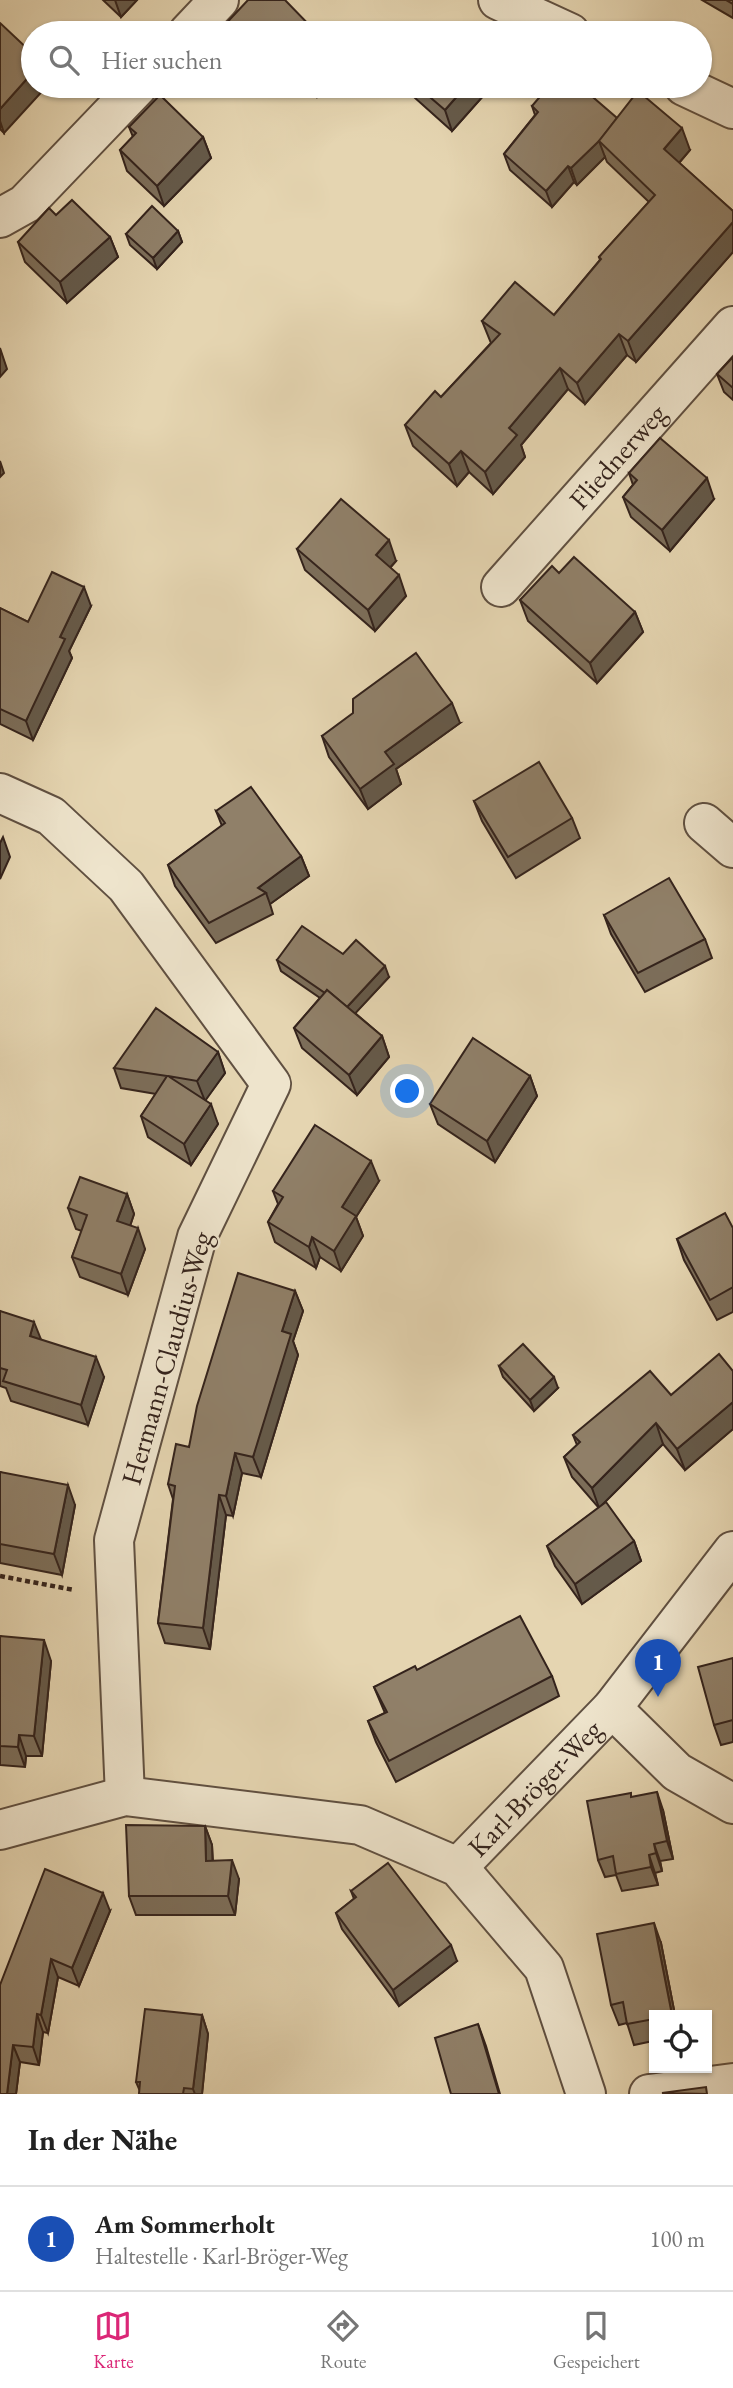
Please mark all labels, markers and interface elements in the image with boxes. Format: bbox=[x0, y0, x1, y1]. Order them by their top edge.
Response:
search box bbox=[21, 21, 712, 98]
icon: search bbox=[45, 41, 83, 79]
text: Hier suchen bbox=[101, 43, 222, 77]
street label: Fliednerweg bbox=[561, 395, 674, 517]
your location bbox=[390, 1074, 424, 1108]
street label: Hermann-Claudius-Weg bbox=[113, 1226, 220, 1489]
pin: 1 bbox=[635, 1639, 681, 1697]
street label: Karl-Bröger-Weg bbox=[460, 1711, 610, 1864]
map controls bbox=[649, 2010, 712, 2073]
button: locate bbox=[649, 2010, 712, 2073]
text: In der Nähe bbox=[28, 2120, 177, 2159]
text: Am Sommerholt bbox=[95, 2207, 275, 2241]
text: 1 bbox=[45, 2224, 57, 2254]
text: 100 m bbox=[649, 2224, 705, 2254]
text: Haltestelle · Karl-Bröger-Weg bbox=[95, 2241, 348, 2271]
tab: Karte bbox=[93, 2307, 134, 2374]
tab: Route bbox=[320, 2307, 367, 2374]
tab: Gespeichert bbox=[553, 2307, 640, 2374]

